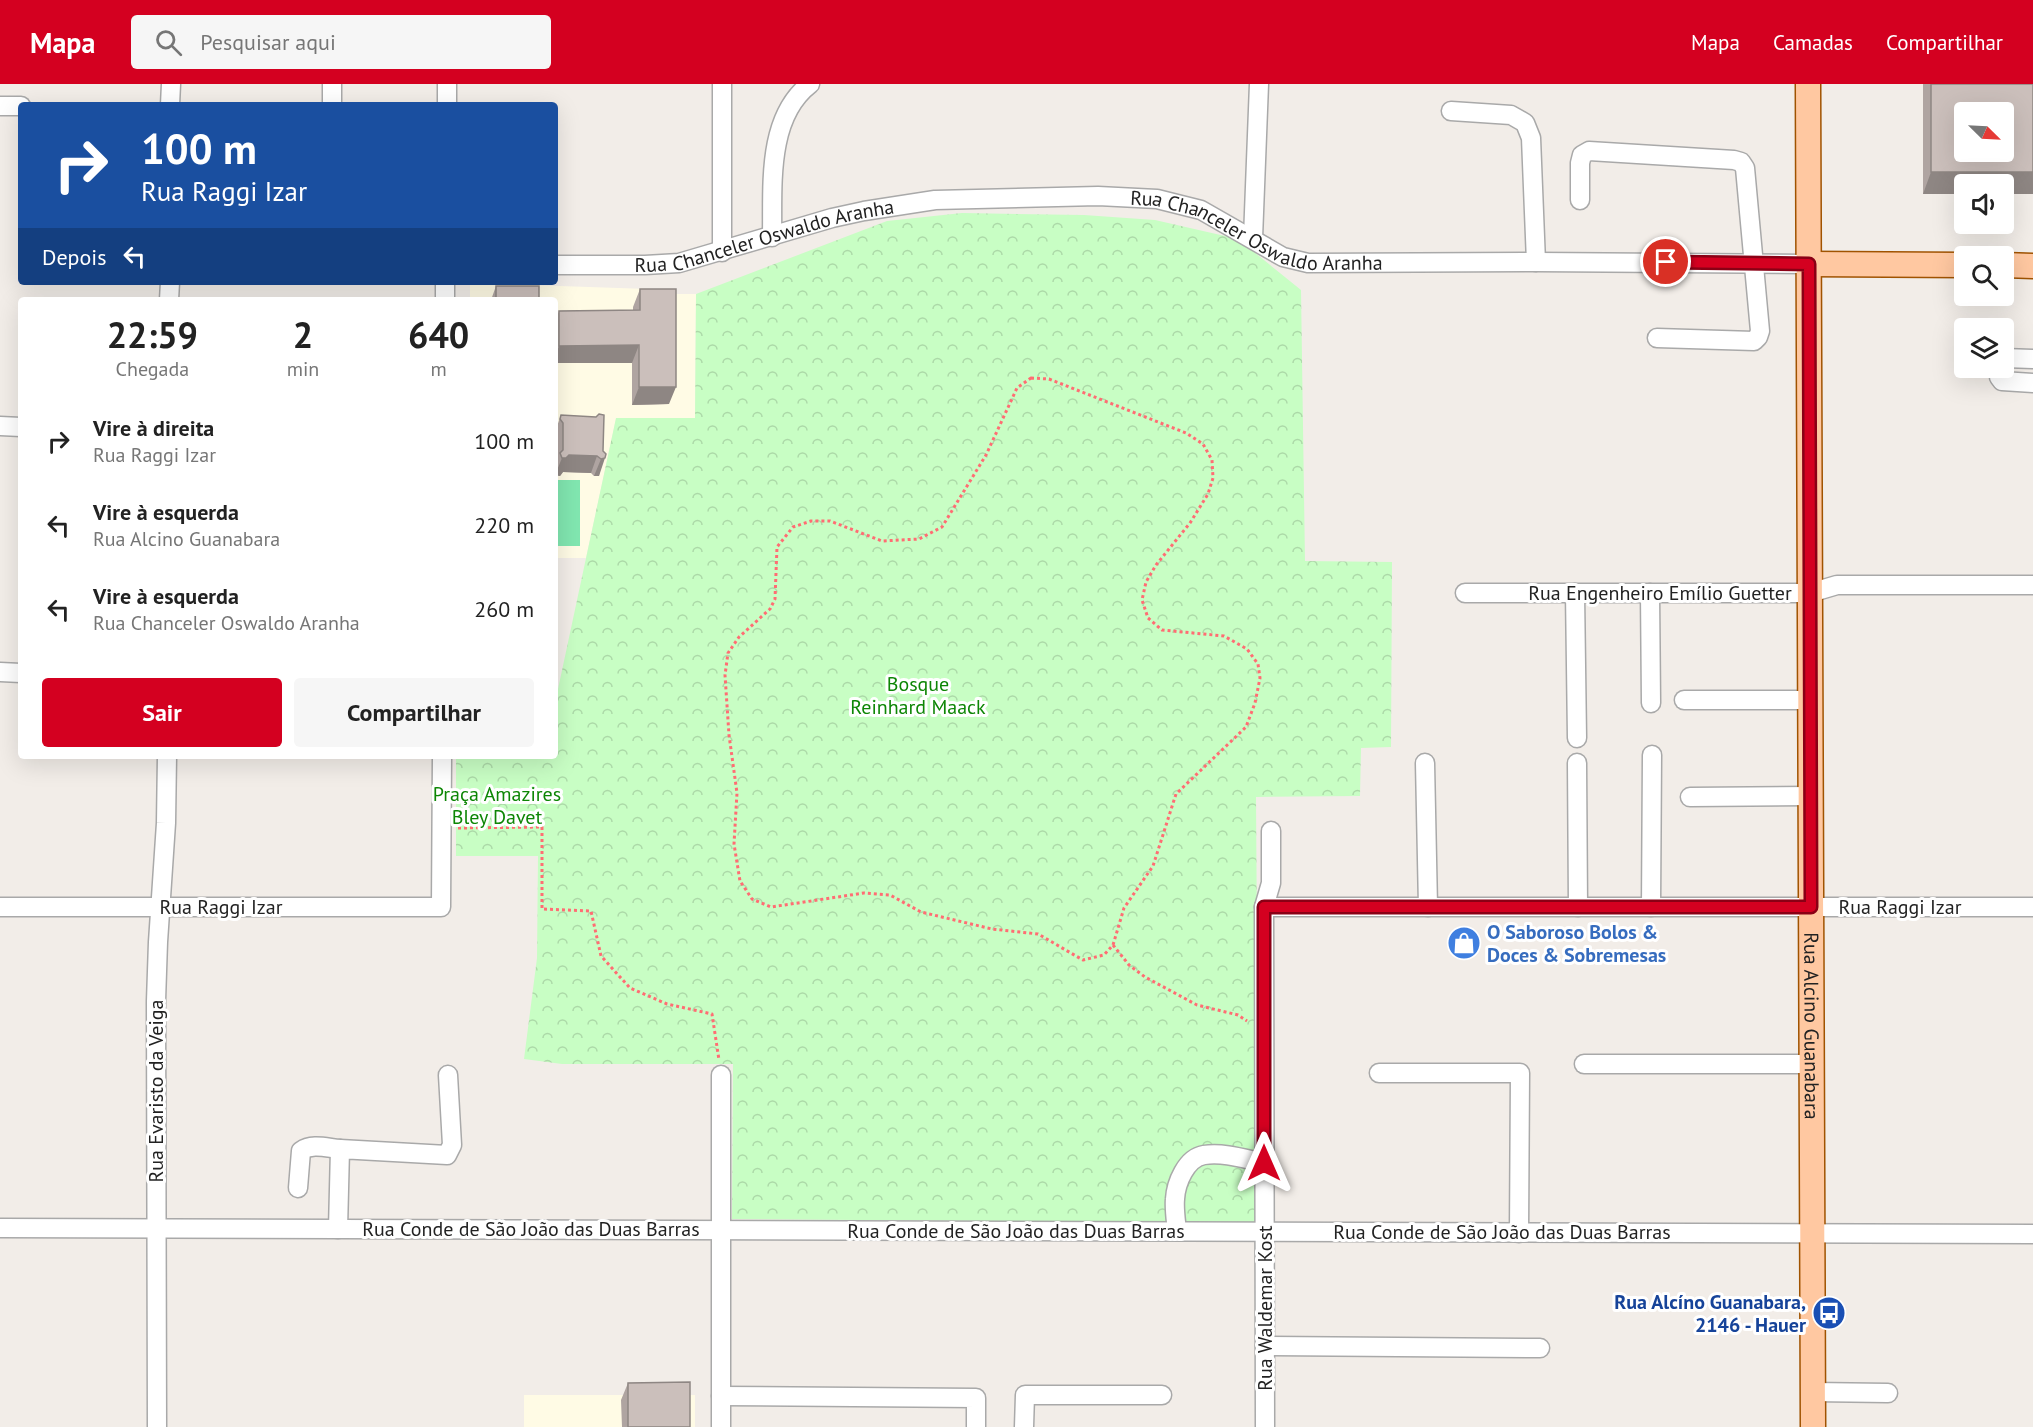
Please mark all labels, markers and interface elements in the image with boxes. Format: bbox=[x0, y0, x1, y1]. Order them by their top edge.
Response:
search box bbox=[131, 15, 551, 69]
text: Mapa bbox=[30, 24, 95, 61]
icon: search bbox=[152, 26, 185, 59]
text: Pesquisar aqui bbox=[200, 28, 336, 56]
text: Mapa bbox=[1691, 29, 1740, 56]
text: Camadas bbox=[1773, 29, 1853, 56]
text: Compartilhar bbox=[1886, 29, 2003, 56]
north arrow bbox=[1954, 102, 2014, 162]
map controls bbox=[1954, 102, 2014, 378]
text: 100 m bbox=[141, 121, 257, 176]
icon: right bbox=[42, 126, 120, 204]
text: Rua Raggi Izar bbox=[141, 174, 307, 208]
button: sound bbox=[1954, 174, 2014, 234]
street label: Rua Chanceler Oswaldo Aranha bbox=[1130, 185, 1383, 276]
street label: Rua Chanceler Oswaldo Aranha bbox=[635, 194, 896, 278]
pin bbox=[1640, 236, 1691, 287]
icon: left bbox=[118, 240, 151, 273]
text: Depois bbox=[42, 243, 106, 271]
icon: arrive bbox=[1649, 245, 1682, 278]
button: search bbox=[1954, 246, 2014, 306]
text: 22:59 bbox=[107, 311, 198, 358]
text: 2 bbox=[293, 311, 313, 358]
text: 640 bbox=[408, 311, 469, 358]
button: layers bbox=[1954, 318, 2014, 378]
text: Chegada bbox=[116, 356, 189, 382]
text: min bbox=[287, 356, 319, 382]
text: m bbox=[431, 356, 447, 382]
text: Vire à direita bbox=[93, 414, 214, 442]
icon: right bbox=[42, 425, 75, 458]
text: 100 m bbox=[474, 427, 534, 455]
text: Rua Raggi Izar bbox=[93, 442, 216, 468]
text: Vire à esquerda bbox=[93, 498, 239, 526]
icon: left bbox=[42, 509, 75, 542]
text: 220 m bbox=[474, 511, 534, 539]
text: Rua Alcino Guanabara bbox=[93, 526, 280, 552]
street label: Rua Engenheiro Emílio Guetter bbox=[1528, 580, 1792, 606]
text: Vire à esquerda bbox=[93, 582, 239, 610]
icon: left bbox=[42, 593, 75, 626]
text: 260 m bbox=[474, 595, 534, 623]
text: Rua Chanceler Oswaldo Aranha bbox=[93, 610, 360, 636]
park label: Bosque Reinhard Maack bbox=[850, 671, 986, 720]
button: Sair bbox=[42, 678, 282, 747]
button: Compartilhar bbox=[294, 678, 534, 747]
park label: Praça Amazires Bley Davet bbox=[433, 781, 561, 830]
street label: Rua Raggi Izar bbox=[159, 894, 283, 920]
street label: Rua Raggi Izar bbox=[1838, 894, 1962, 920]
place label: O Saboroso Bolos & Doces & Sobremesas bbox=[1487, 919, 1666, 968]
shop icon: O Saboroso Bolos & Doces & Sobremesas bbox=[1446, 925, 1482, 961]
street label: Rua Alcino Guanabara bbox=[1798, 932, 1825, 1120]
street label: Rua Evaristo da Veiga bbox=[143, 999, 169, 1183]
position arrow bbox=[1232, 1131, 1296, 1195]
street label: Rua Conde de São João das Duas Barras bbox=[362, 1216, 700, 1242]
street label: Rua Conde de São João das Duas Barras bbox=[847, 1218, 1185, 1244]
street label: Rua Conde de São João das Duas Barras bbox=[1333, 1219, 1671, 1245]
street label: Rua Waldemar Kost bbox=[1252, 1225, 1278, 1391]
place label: Rua Alcíno Guanabara, 2146 - Hauer bbox=[1614, 1289, 1806, 1338]
bus stop icon: Rua Alcíno Guanabara, 2146 - Hauer bbox=[1811, 1295, 1847, 1331]

